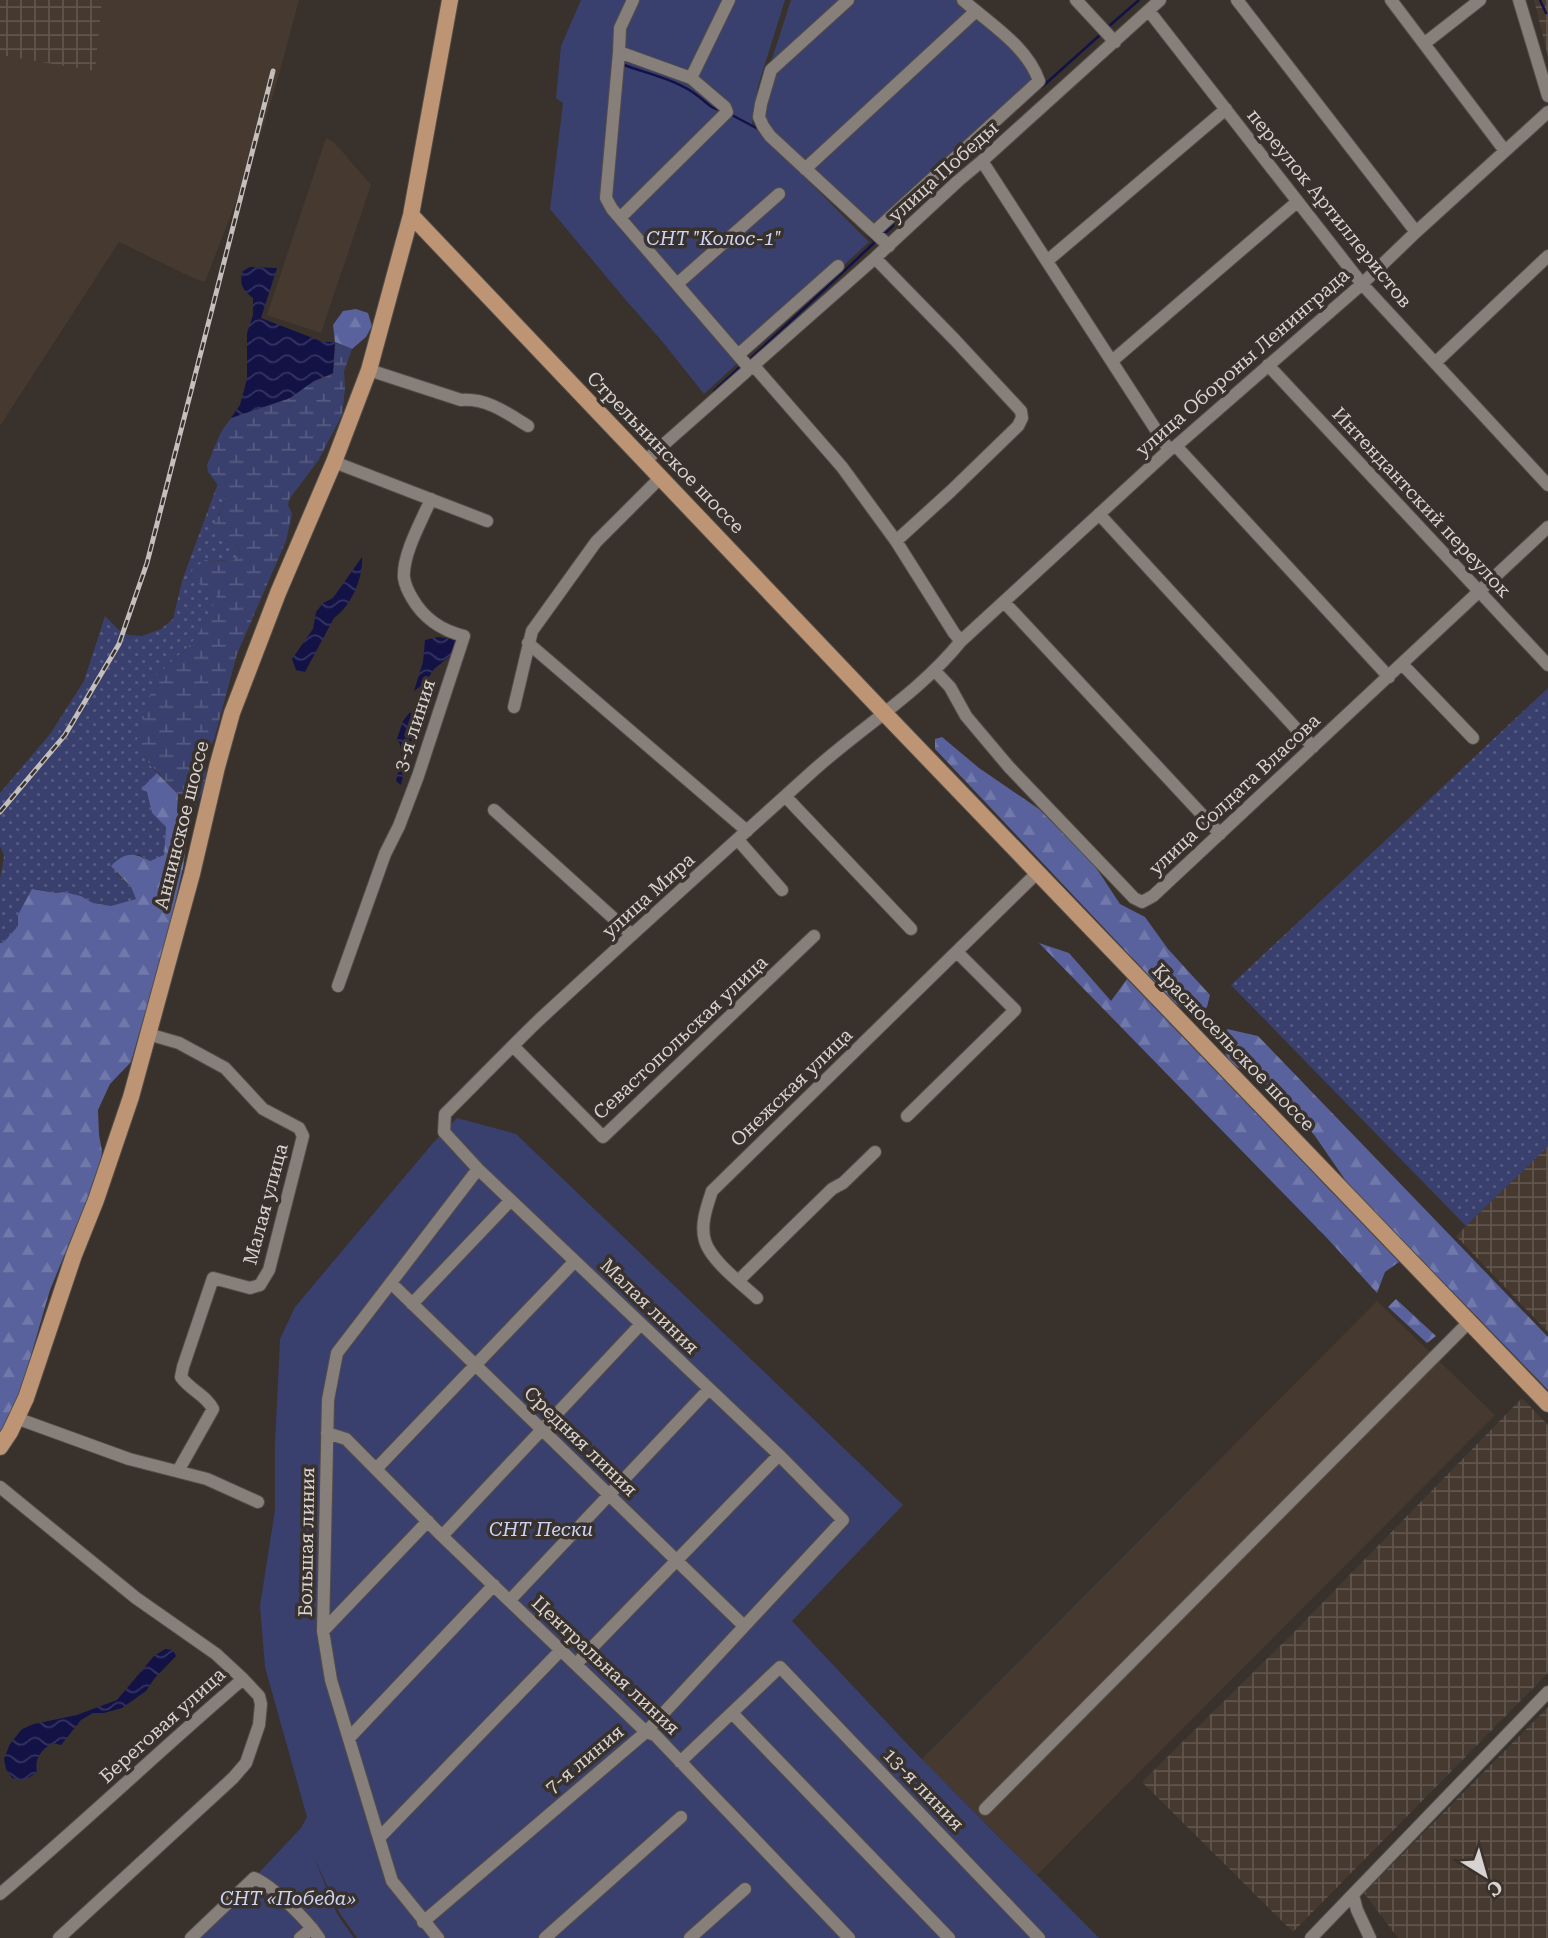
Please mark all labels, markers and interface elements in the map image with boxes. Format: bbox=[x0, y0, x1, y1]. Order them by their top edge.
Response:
street label: переулок Артиллеристов bbox=[1242, 104, 1417, 312]
street label: улица Победы bbox=[884, 116, 1003, 227]
park label: СНТ "Колос-1" bbox=[646, 227, 782, 250]
street label: улица Обороны Ленинграда bbox=[1131, 263, 1354, 461]
street label: Стрельнинское шоссе bbox=[582, 367, 749, 538]
street label: Интендантский переулок bbox=[1327, 402, 1516, 602]
street label: 3-я линия bbox=[389, 676, 440, 774]
street label: улица Солдата Власова bbox=[1144, 708, 1325, 880]
street label: Аннинское шоссе bbox=[149, 739, 214, 912]
street label: улица Мира bbox=[597, 848, 700, 943]
street label: Севастопольская улица bbox=[588, 950, 773, 1124]
street label: Красносельское шоссе bbox=[1148, 959, 1320, 1136]
street label: Онежская улица bbox=[726, 1023, 858, 1151]
street label: Малая улица bbox=[238, 1140, 293, 1267]
street label: Малая линия bbox=[596, 1254, 704, 1359]
street label: Средняя линия bbox=[519, 1382, 642, 1501]
street label: Большая линия bbox=[294, 1467, 319, 1617]
park label: СНТ Пески bbox=[489, 1518, 593, 1541]
street label: Центральная линия bbox=[527, 1591, 684, 1740]
street label: Береговая улица bbox=[95, 1662, 230, 1788]
street label: 7-я линия bbox=[540, 1720, 628, 1799]
street label: 13-я линия bbox=[878, 1743, 969, 1836]
north arrow bbox=[1450, 1840, 1520, 1910]
text: С bbox=[1483, 1875, 1507, 1901]
park label: СНТ «Победа» bbox=[220, 1887, 356, 1910]

